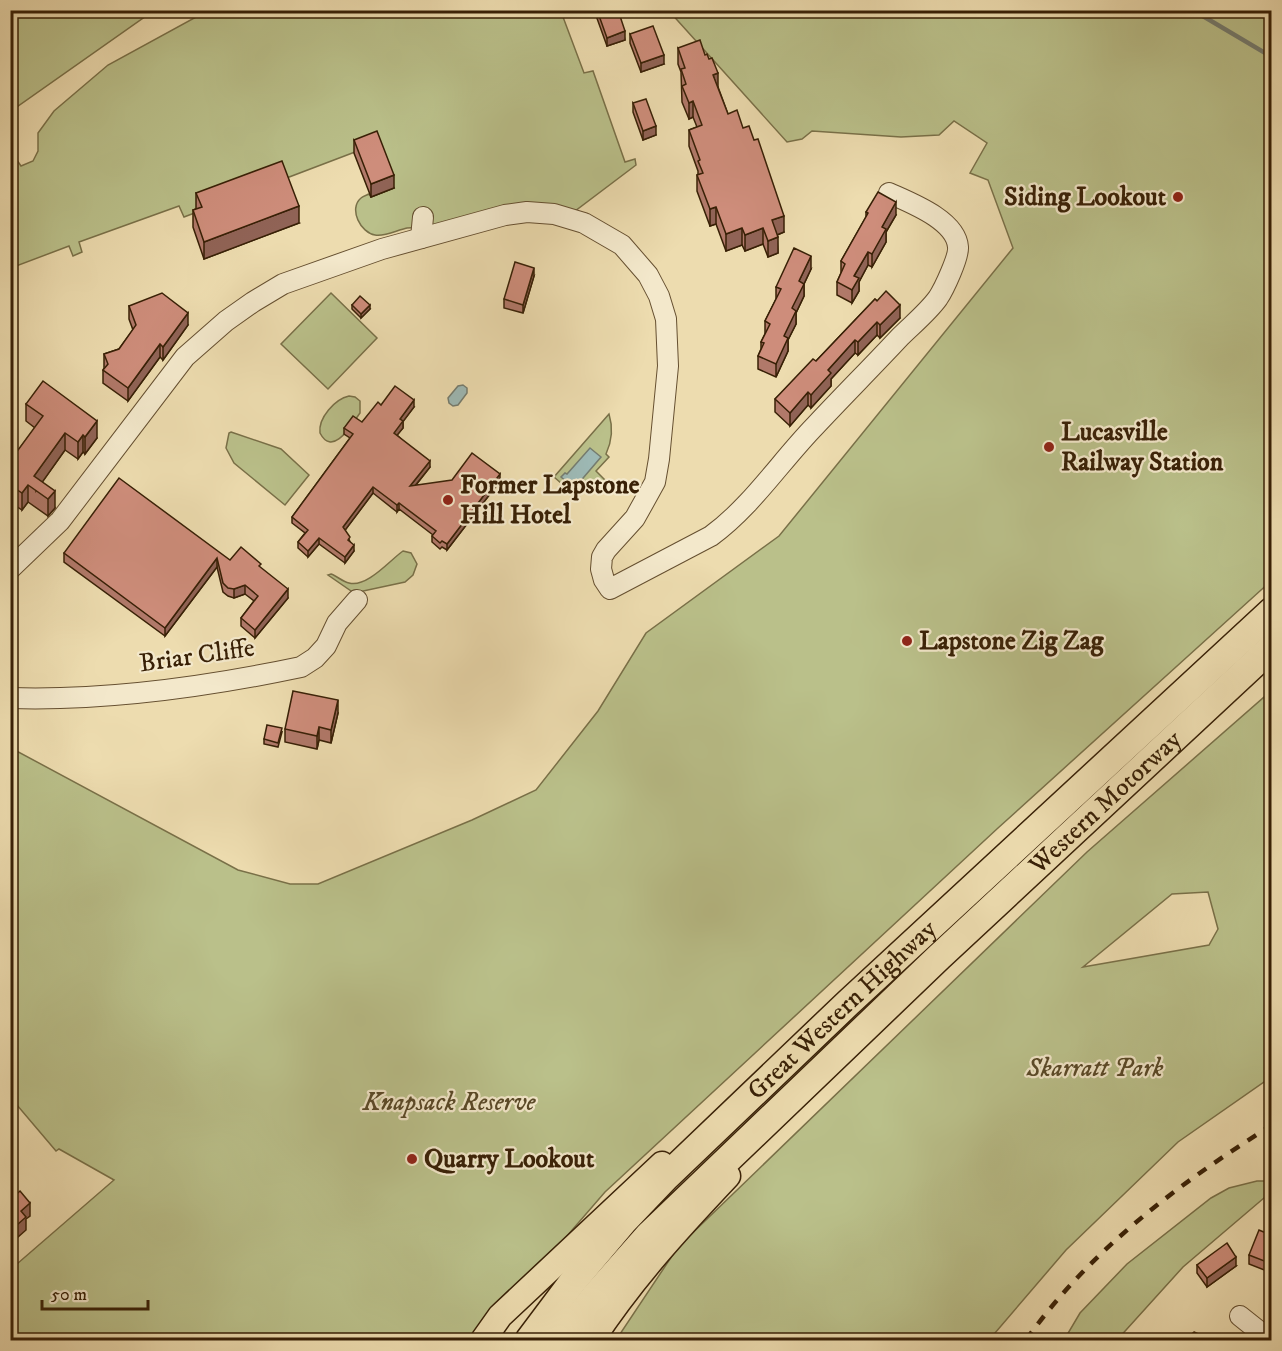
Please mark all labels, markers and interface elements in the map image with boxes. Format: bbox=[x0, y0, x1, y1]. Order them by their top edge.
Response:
place label: Siding Lookout bbox=[1004, 181, 1167, 214]
marker: Siding Lookout bbox=[1171, 190, 1185, 204]
place label: Lucasville Railway Station bbox=[1061, 416, 1224, 479]
marker: Lucasville Railway Station bbox=[1042, 440, 1056, 454]
place label: Former Lapstone Hill Hotel bbox=[460, 469, 640, 532]
marker: Former Lapstone Hill Hotel bbox=[441, 493, 455, 507]
place label: Lapstone Zig Zag bbox=[919, 625, 1105, 658]
street label: Briar Cliffe bbox=[137, 632, 257, 680]
marker: Lapstone Zig Zag bbox=[900, 634, 914, 648]
street label: Western Motorway bbox=[1021, 723, 1189, 882]
street label: Great Western Highway bbox=[740, 912, 944, 1107]
park label: Skarratt Park bbox=[1026, 1052, 1164, 1085]
park label: Knapsack Reserve bbox=[362, 1086, 537, 1119]
place label: Quarry Lookout bbox=[424, 1143, 595, 1176]
marker: Quarry Lookout bbox=[405, 1152, 419, 1166]
scale bar bbox=[42, 1273, 148, 1311]
text: 50 m bbox=[51, 1284, 87, 1306]

